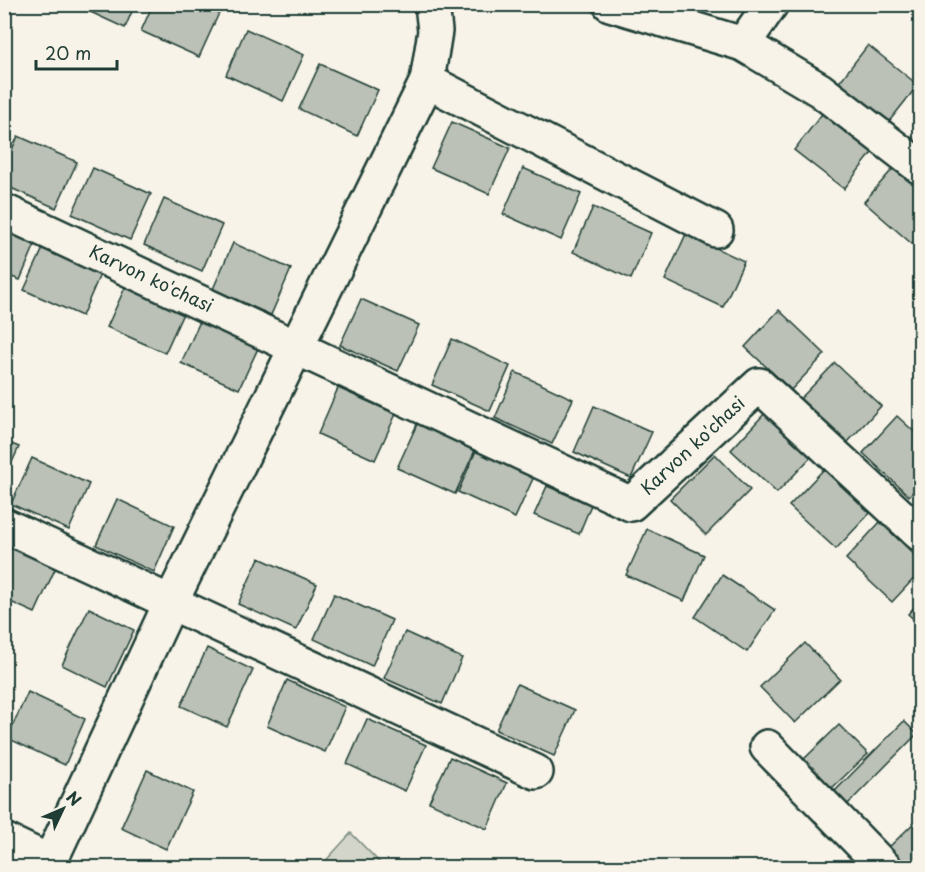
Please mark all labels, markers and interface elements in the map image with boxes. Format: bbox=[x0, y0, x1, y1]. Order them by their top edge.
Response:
scale bar bbox=[36, 33, 117, 71]
text: 20 m bbox=[45, 39, 91, 66]
street label: Karvon ko'chasi bbox=[85, 237, 218, 318]
street label: Karvon ko'chasi bbox=[634, 389, 750, 501]
north arrow bbox=[33, 779, 93, 839]
text: N bbox=[61, 785, 88, 811]

